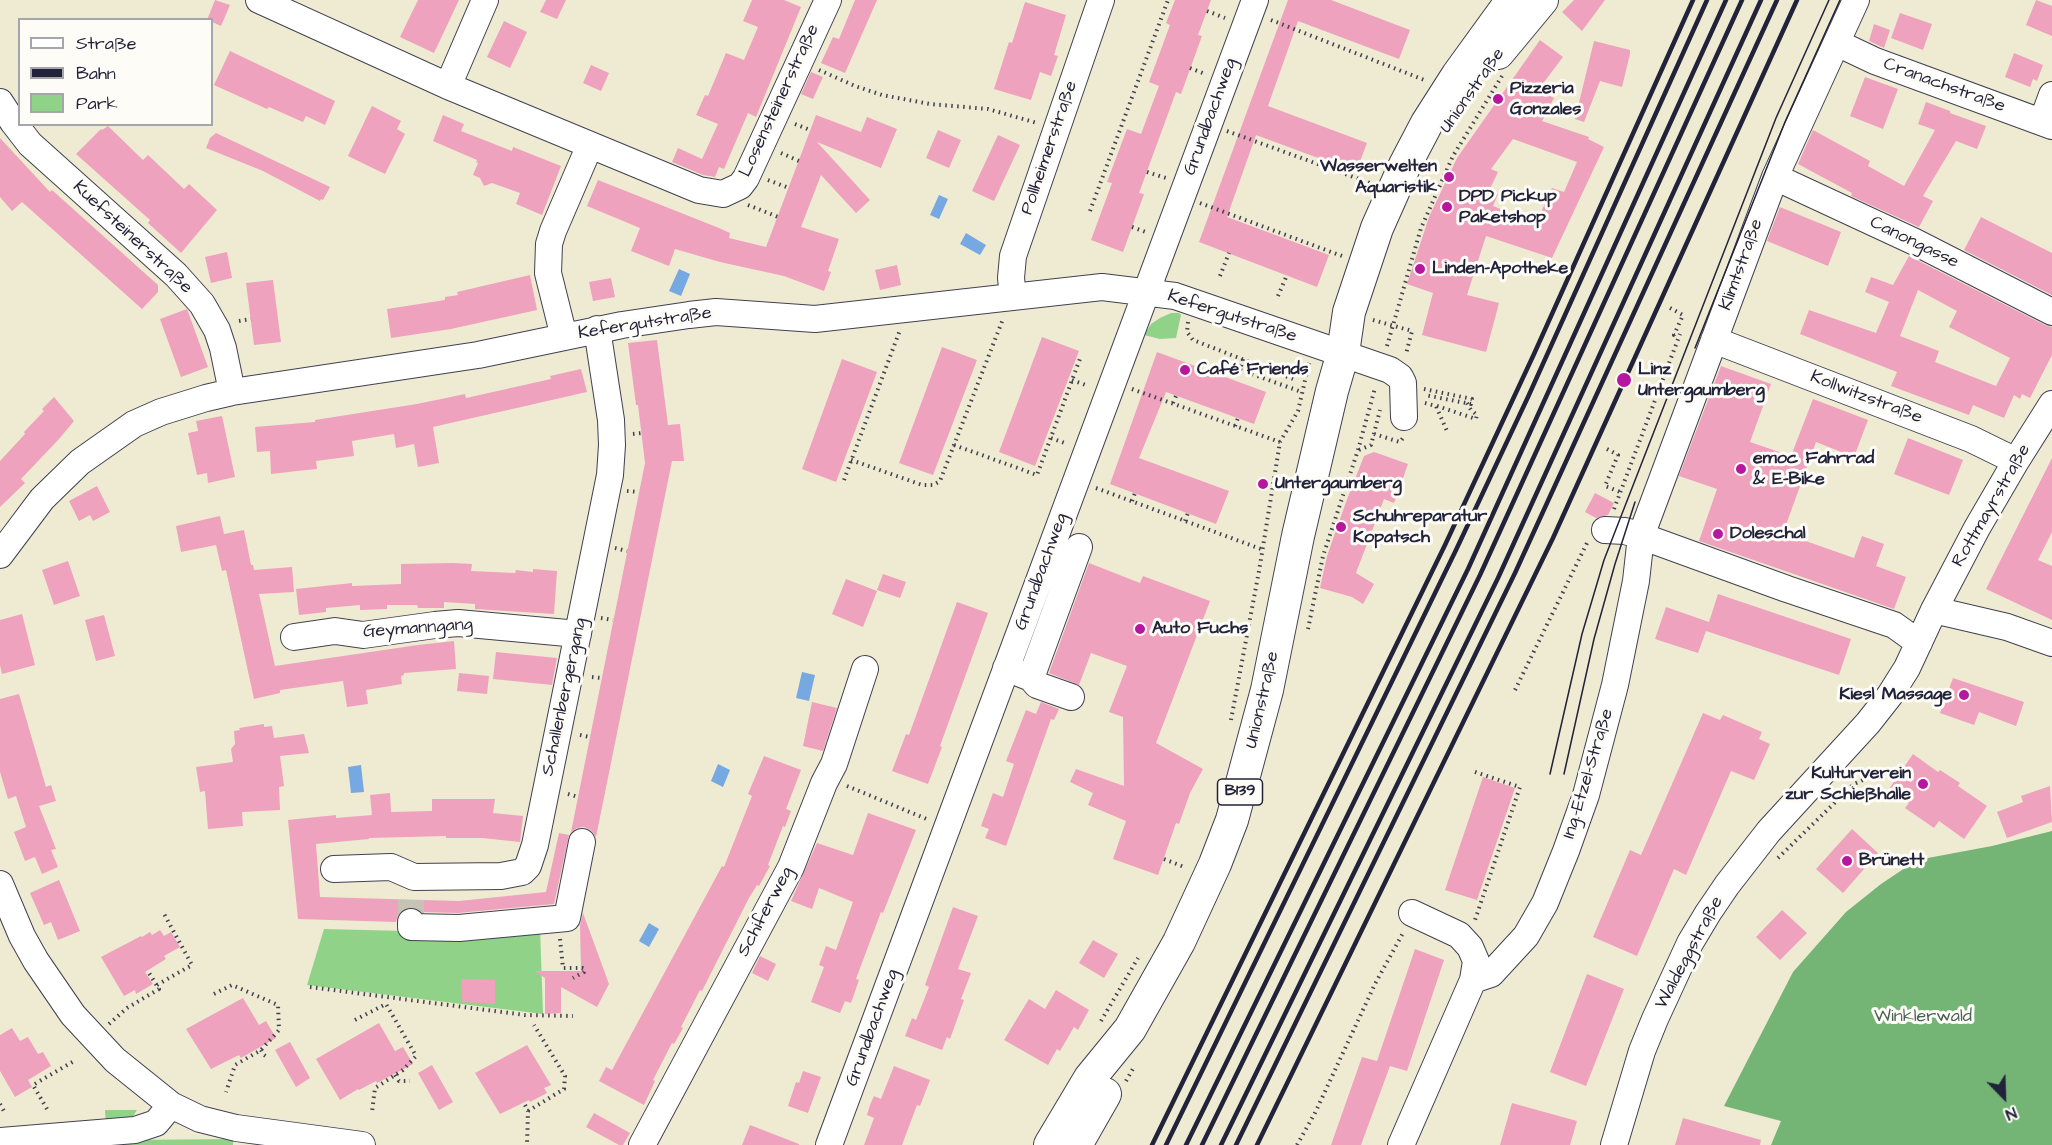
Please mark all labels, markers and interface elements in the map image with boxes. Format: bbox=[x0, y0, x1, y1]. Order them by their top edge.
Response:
legend bbox=[18, 18, 213, 126]
street label: Losensteinerstraße bbox=[735, 21, 825, 181]
text: Straße bbox=[76, 31, 136, 56]
street label: Unionstraße bbox=[1436, 44, 1510, 138]
street label: Cranachstraße bbox=[1880, 54, 2008, 118]
street label: Grundbachweg bbox=[1180, 56, 1242, 178]
text: Bahn bbox=[76, 61, 116, 86]
street label: Pollheimerstraße bbox=[1017, 78, 1083, 218]
place label: Pizzeria Gonzales bbox=[1510, 78, 1581, 121]
text: Park bbox=[76, 91, 118, 116]
marker: Pizzeria Gonzales bbox=[1491, 92, 1505, 106]
place label: Wasserwelten Aquaristik bbox=[1320, 156, 1437, 198]
marker: Wasserwelten Aquaristik bbox=[1442, 170, 1456, 184]
street label: Kuefsteinerstraße bbox=[68, 177, 196, 299]
place label: DPD Pickup Paketshop bbox=[1459, 186, 1557, 228]
marker: DPD Pickup Paketshop bbox=[1440, 200, 1454, 214]
street label: Canongasse bbox=[1866, 212, 1962, 274]
street label: Klimtstraße bbox=[1715, 216, 1769, 314]
place label: Linden-Apotheke bbox=[1432, 258, 1568, 280]
marker: Linden-Apotheke bbox=[1413, 262, 1427, 276]
street label: Kefergutstraße bbox=[1165, 286, 1299, 348]
street label: Kefergutstraße bbox=[577, 303, 713, 345]
place label: Café Friends bbox=[1197, 359, 1309, 381]
place label: Linz Untergaumberg bbox=[1638, 359, 1765, 401]
marker: Café Friends bbox=[1178, 363, 1192, 377]
street label: Kollwitzstraße bbox=[1807, 367, 1925, 429]
marker: Linz Untergaumberg bbox=[1615, 371, 1633, 389]
street label: Rottmayrstraße bbox=[1948, 441, 2036, 571]
place label: emoc Fahrrad & E-Bike bbox=[1753, 448, 1874, 490]
marker: emoc Fahrrad & E-Bike bbox=[1734, 462, 1748, 476]
place label: Untergaumberg bbox=[1275, 473, 1402, 495]
marker: Untergaumberg bbox=[1256, 477, 1270, 491]
place label: Schuhreparatur Kopatsch bbox=[1353, 506, 1487, 548]
street label: Grundbachweg bbox=[1011, 511, 1073, 633]
marker: Schuhreparatur Kopatsch bbox=[1334, 520, 1348, 534]
place label: Doleschal bbox=[1730, 523, 1806, 545]
marker: Doleschal bbox=[1711, 527, 1725, 541]
street label: Geymanngang bbox=[362, 614, 474, 644]
street label: Schallenbergergang bbox=[538, 616, 592, 778]
place label: Auto Fuchs bbox=[1152, 618, 1248, 640]
marker: Auto Fuchs bbox=[1133, 622, 1147, 636]
street label: Unionstraße bbox=[1241, 649, 1285, 751]
place label: Kiesl Massage bbox=[1839, 684, 1952, 706]
marker: Kiesl Massage bbox=[1957, 688, 1971, 702]
street label: Ing.-Etzel-Straße bbox=[1559, 706, 1619, 842]
place label: Kulturverein zur Schießhalle bbox=[1785, 763, 1911, 806]
marker: Kulturverein zur Schießhalle bbox=[1916, 777, 1930, 791]
road number: B139 bbox=[1218, 779, 1262, 805]
place label: Brünett bbox=[1859, 850, 1924, 872]
marker: Brünett bbox=[1840, 854, 1854, 868]
street label: Schiferweg bbox=[733, 863, 799, 961]
street label: Waldeggstraße bbox=[1651, 893, 1729, 1013]
street label: Grundbachweg bbox=[842, 967, 904, 1089]
park label: Winklerwald bbox=[1874, 1006, 1972, 1028]
north arrow bbox=[1974, 1067, 2034, 1127]
text: N bbox=[2002, 1101, 2020, 1126]

